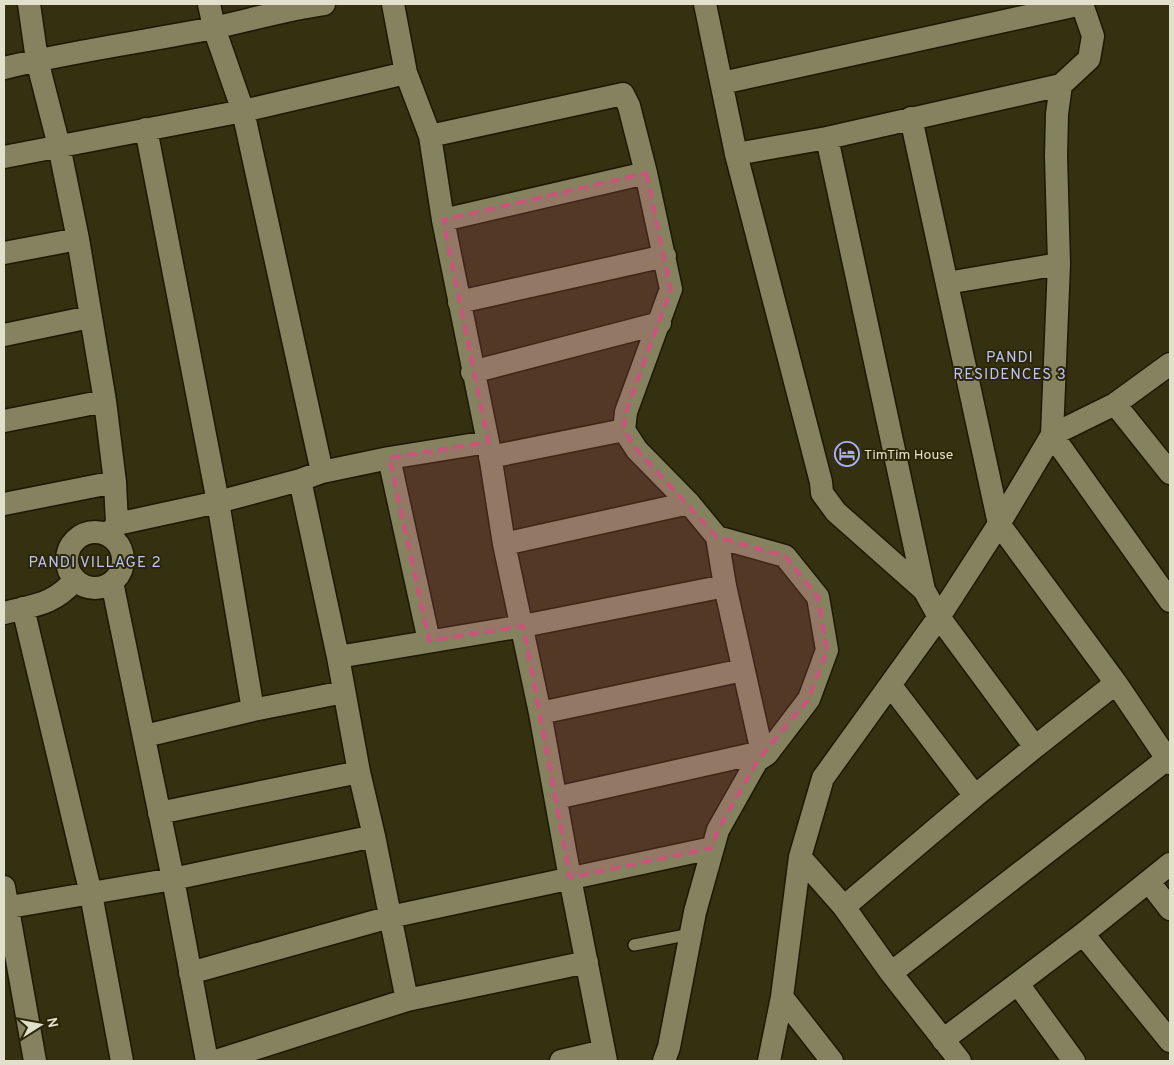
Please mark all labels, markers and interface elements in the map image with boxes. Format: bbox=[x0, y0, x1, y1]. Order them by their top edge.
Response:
district label: PANDI RESIDENCES 3 bbox=[953, 349, 1067, 385]
hotel icon: TimTim House bbox=[834, 441, 860, 467]
place label: TimTim House bbox=[864, 447, 953, 464]
district label: PANDI VILLAGE 2 bbox=[28, 554, 162, 573]
north arrow bbox=[15, 1000, 65, 1050]
text: N bbox=[42, 1016, 61, 1029]

